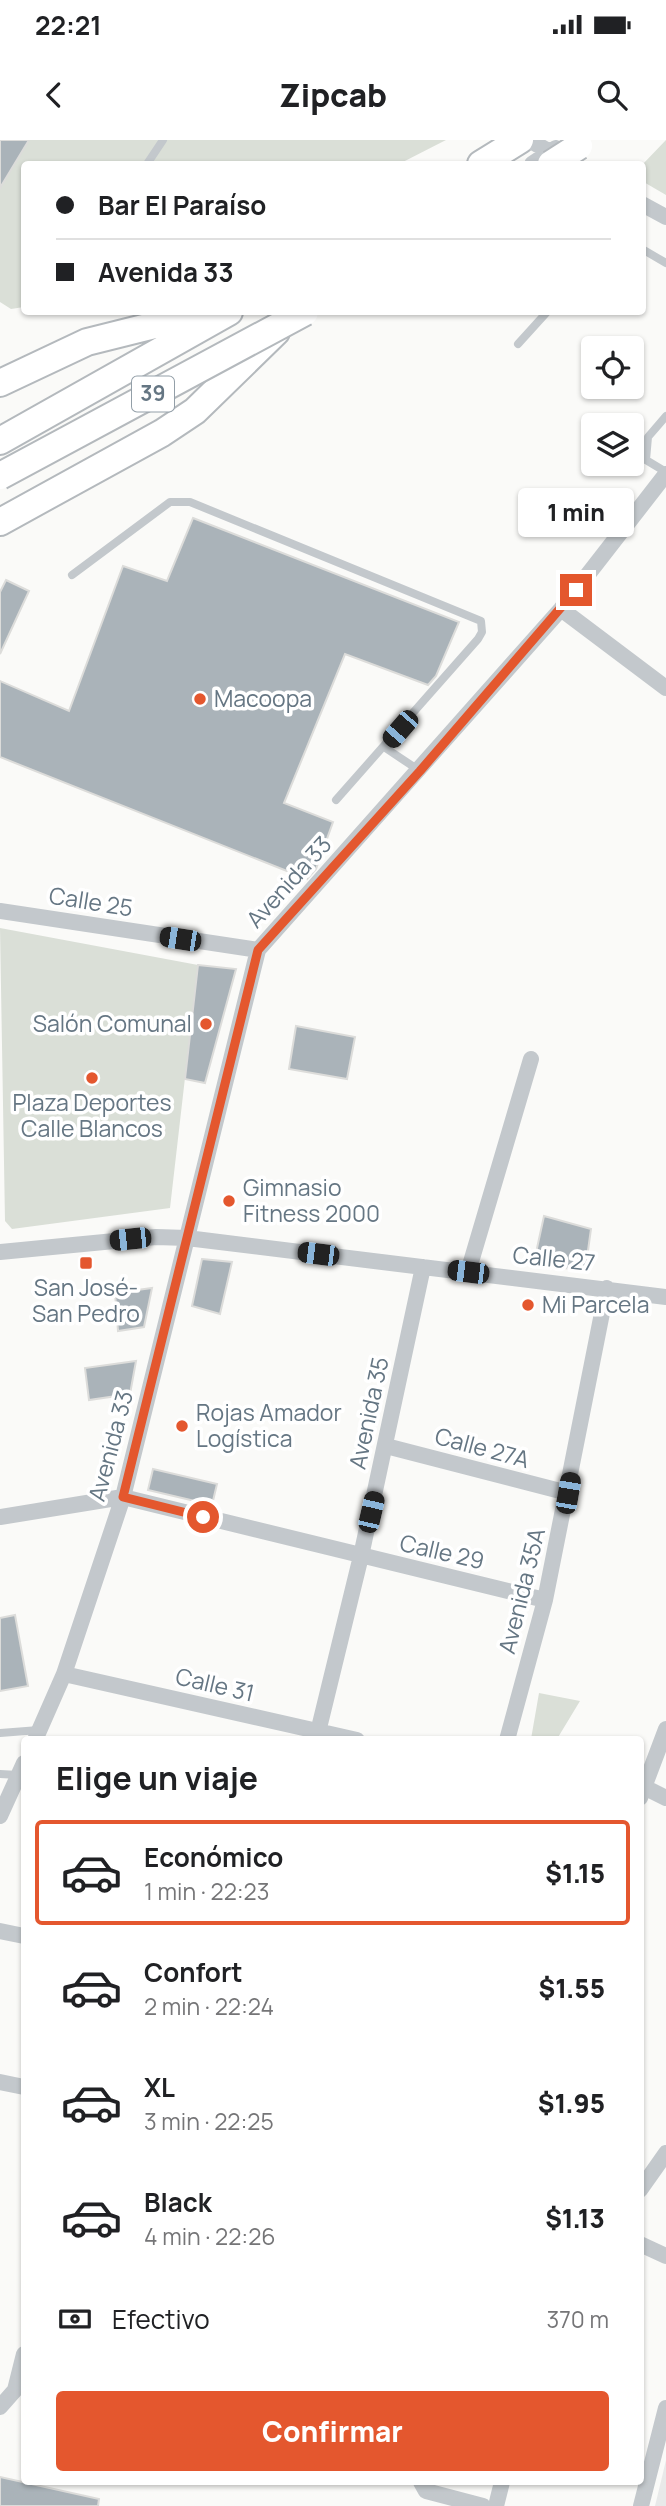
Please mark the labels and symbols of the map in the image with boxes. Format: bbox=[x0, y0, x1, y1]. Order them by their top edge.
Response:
road number: 39 bbox=[132, 376, 174, 412]
callout: 1 min bbox=[518, 489, 634, 538]
route end bbox=[560, 574, 592, 606]
place label: Macoopa bbox=[214, 682, 312, 714]
marker: Macoopa bbox=[192, 691, 208, 707]
car bbox=[379, 706, 422, 752]
street label: Avenida 33 bbox=[238, 828, 338, 934]
street label: Calle 25 bbox=[47, 879, 135, 923]
car bbox=[158, 925, 203, 953]
place label: Salón Comunal bbox=[33, 1007, 192, 1039]
marker: Salón Comunal bbox=[198, 1016, 214, 1032]
marker: Plaza Deportes Calle Blancos bbox=[84, 1070, 100, 1086]
place label: Plaza Deportes Calle Blancos bbox=[12, 1086, 172, 1144]
place label: Gimnasio Fitness 2000 bbox=[243, 1171, 380, 1229]
marker: Gimnasio Fitness 2000 bbox=[221, 1193, 237, 1209]
car bbox=[109, 1226, 152, 1252]
street label: Calle 27 bbox=[511, 1238, 597, 1278]
car bbox=[296, 1241, 341, 1267]
marker: San José- San Pedro bbox=[78, 1255, 94, 1271]
car bbox=[446, 1259, 491, 1285]
place label: San José- San Pedro bbox=[32, 1271, 140, 1329]
place label: Mi Parcela bbox=[542, 1288, 649, 1320]
marker: Mi Parcela bbox=[520, 1297, 536, 1313]
street label: Avenida 35 bbox=[341, 1354, 396, 1472]
street label: Avenida 33 bbox=[80, 1387, 140, 1505]
place label: Rojas Amador Logística bbox=[196, 1396, 342, 1454]
marker: Rojas Amador Logística bbox=[174, 1418, 190, 1434]
street label: Calle 27A bbox=[432, 1419, 533, 1475]
car bbox=[555, 1470, 582, 1516]
car bbox=[357, 1489, 386, 1535]
route start bbox=[187, 1501, 219, 1533]
street label: Avenida 35A bbox=[490, 1524, 552, 1657]
street label: Calle 29 bbox=[397, 1526, 487, 1576]
street label: Calle 31 bbox=[173, 1659, 258, 1709]

